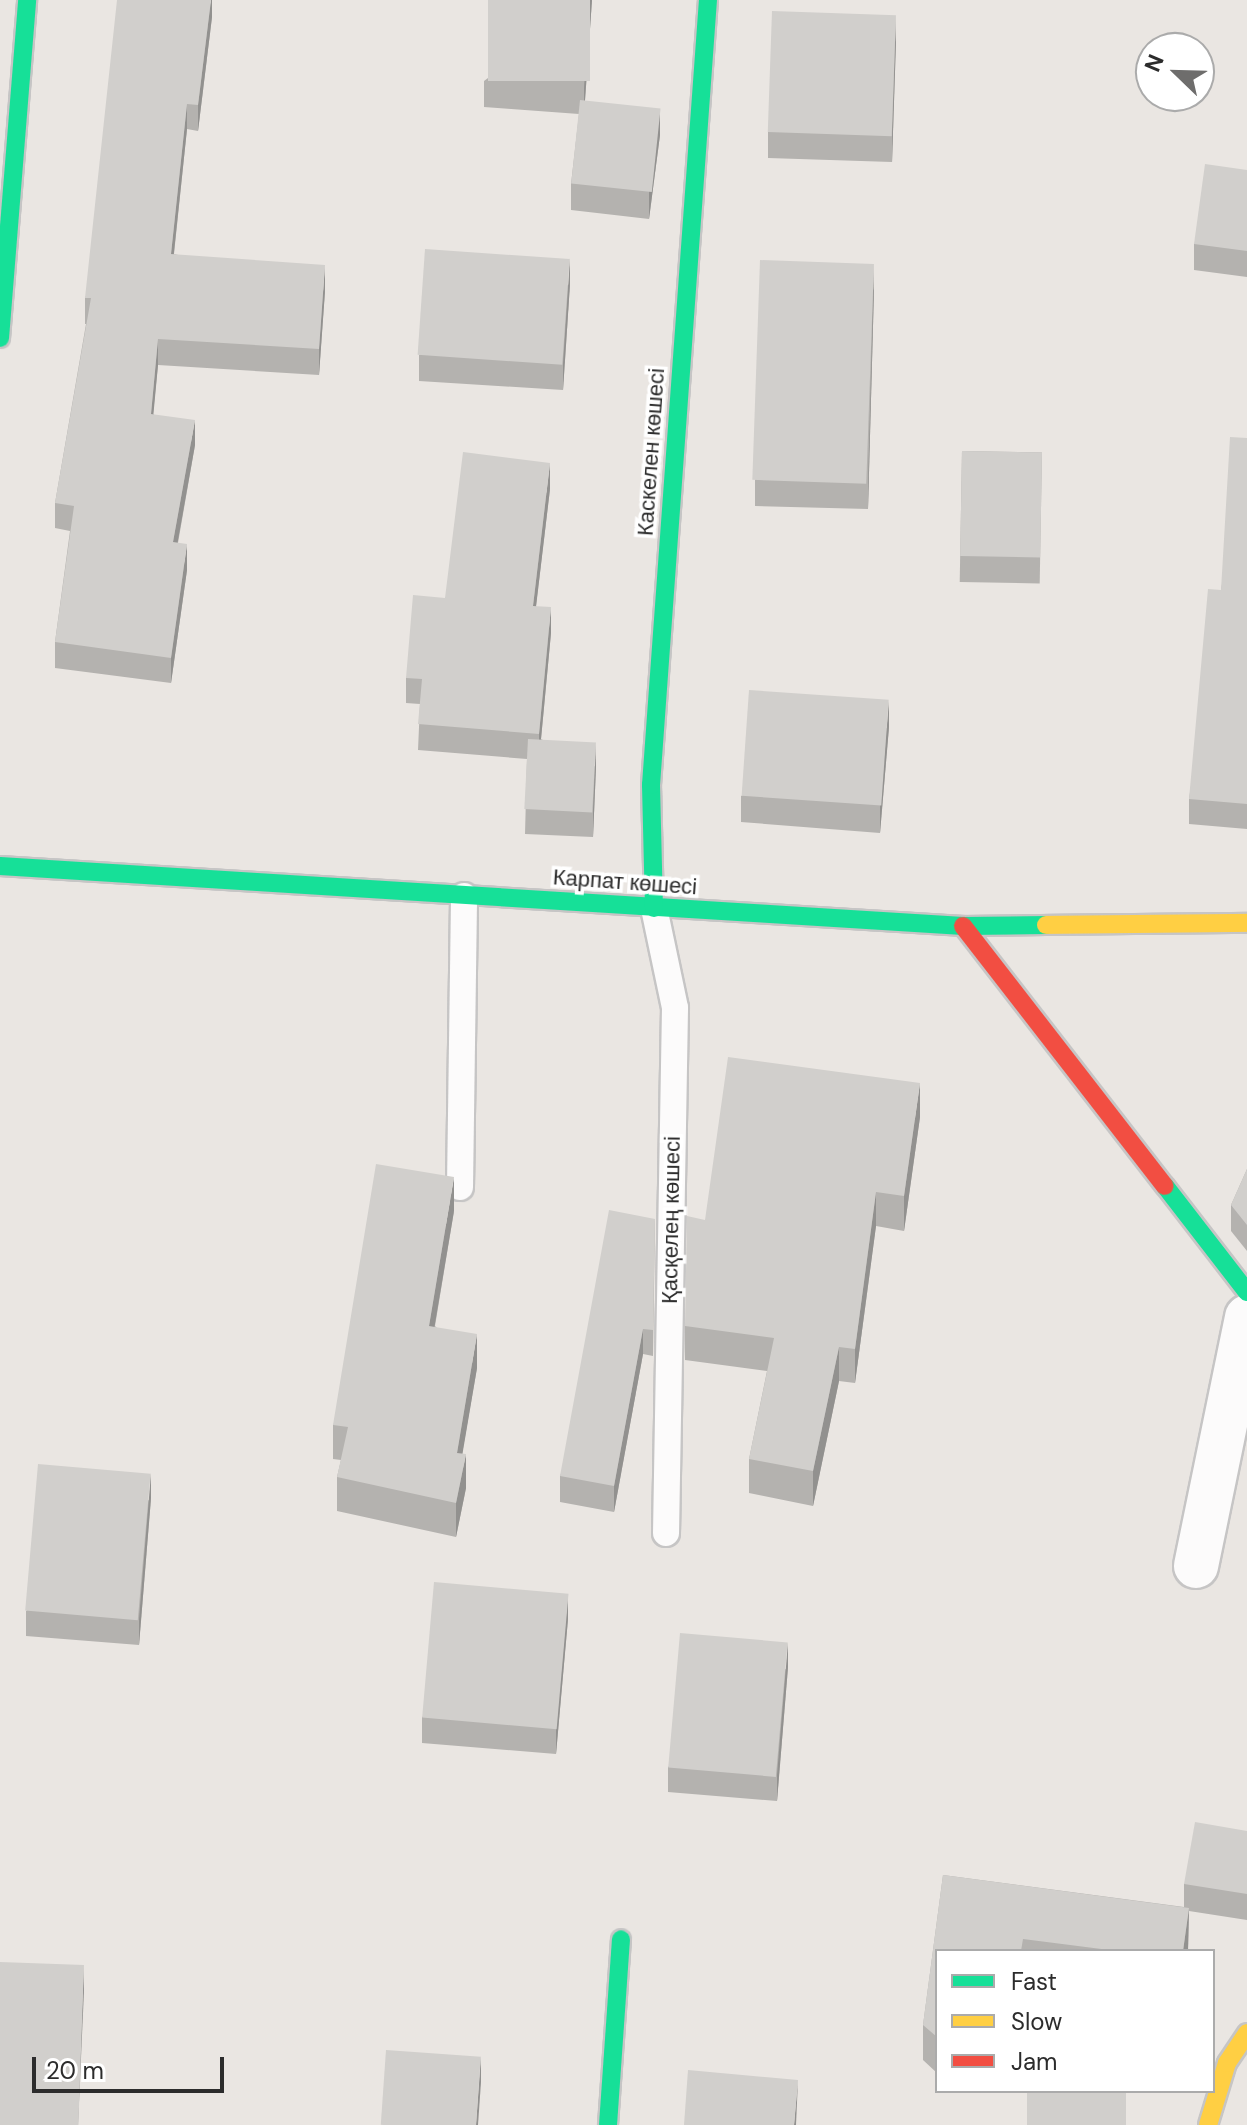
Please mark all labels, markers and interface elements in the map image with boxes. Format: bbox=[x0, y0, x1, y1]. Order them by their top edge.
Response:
north arrow bbox=[1135, 32, 1215, 112]
text: N bbox=[1138, 50, 1171, 76]
street label: Каскелен көшесі bbox=[632, 367, 670, 537]
street label: Карпат көшесі bbox=[552, 864, 698, 900]
street label: Қасқелең көшесі bbox=[656, 1136, 686, 1304]
legend bbox=[935, 1949, 1215, 2093]
text: Fast bbox=[1011, 1966, 1057, 1997]
text: Slow bbox=[1011, 2006, 1062, 2037]
scale bar bbox=[36, 2041, 228, 2091]
text: Jam bbox=[1011, 2046, 1057, 2077]
text: 20 m bbox=[46, 2055, 104, 2086]

